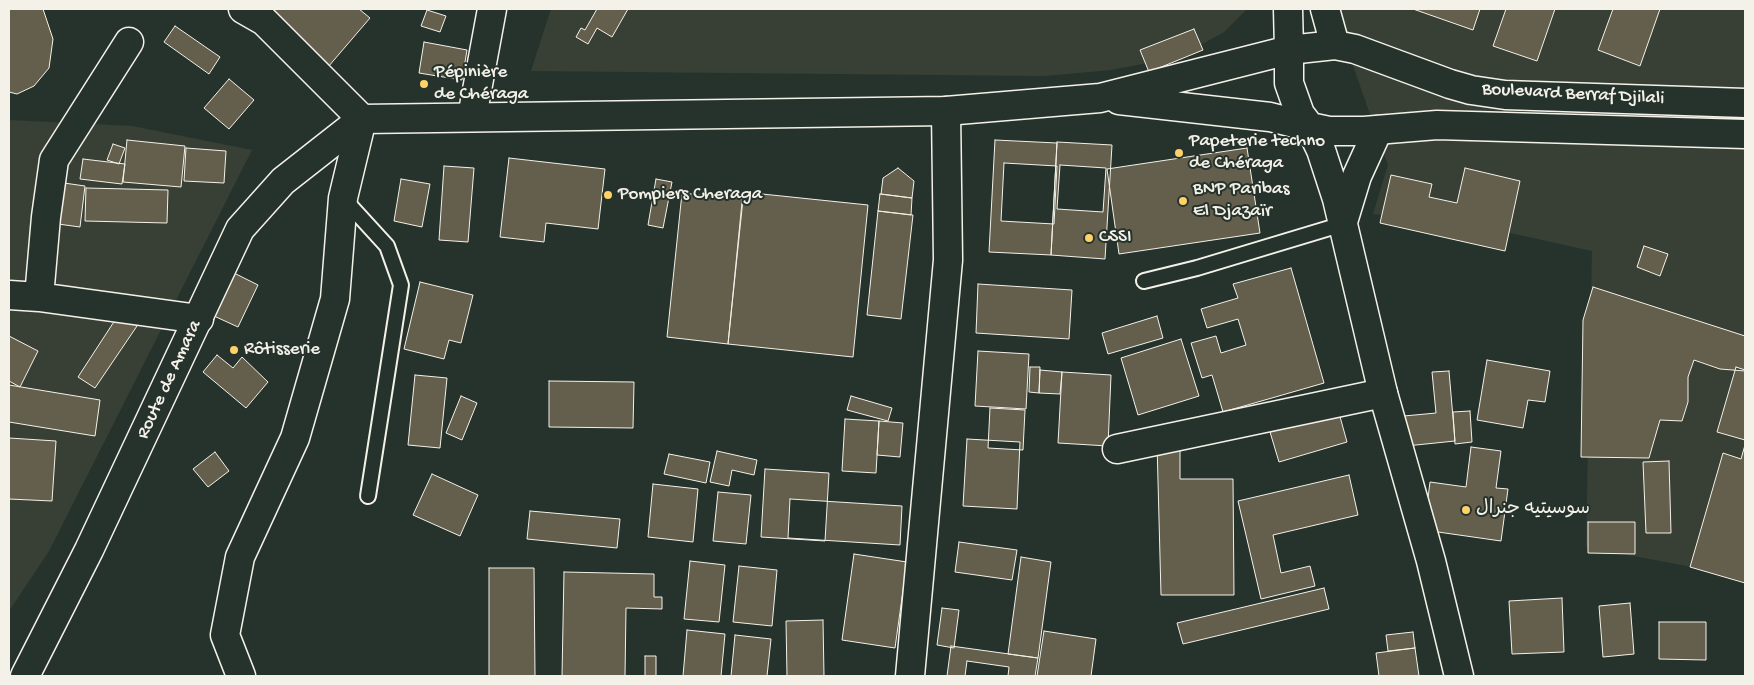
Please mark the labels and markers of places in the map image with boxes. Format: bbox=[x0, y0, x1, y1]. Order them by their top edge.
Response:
place label: Pépinière de Chéraga bbox=[434, 62, 528, 106]
marker: Pépinière de Chéraga bbox=[418, 78, 430, 90]
place label: Papeterie techno de Chéraga bbox=[1189, 131, 1325, 175]
marker: Papeterie techno de Chéraga bbox=[1173, 147, 1185, 159]
place label: BNP Paribas El Djazaïr bbox=[1193, 179, 1290, 223]
place label: Pompiers Cheraga bbox=[618, 184, 762, 206]
marker: Pompiers Cheraga bbox=[602, 189, 614, 201]
marker: BNP Paribas El Djazaïr bbox=[1177, 195, 1189, 207]
place label: CSSI bbox=[1099, 227, 1131, 249]
marker: CSSI bbox=[1083, 232, 1095, 244]
place label: Rôtisserie bbox=[244, 339, 320, 361]
marker: Rôtisserie bbox=[228, 344, 240, 356]
place label: سوسيتيه جنرال bbox=[1476, 499, 1590, 521]
marker: سوسيتيه جنرال bbox=[1460, 504, 1472, 516]

